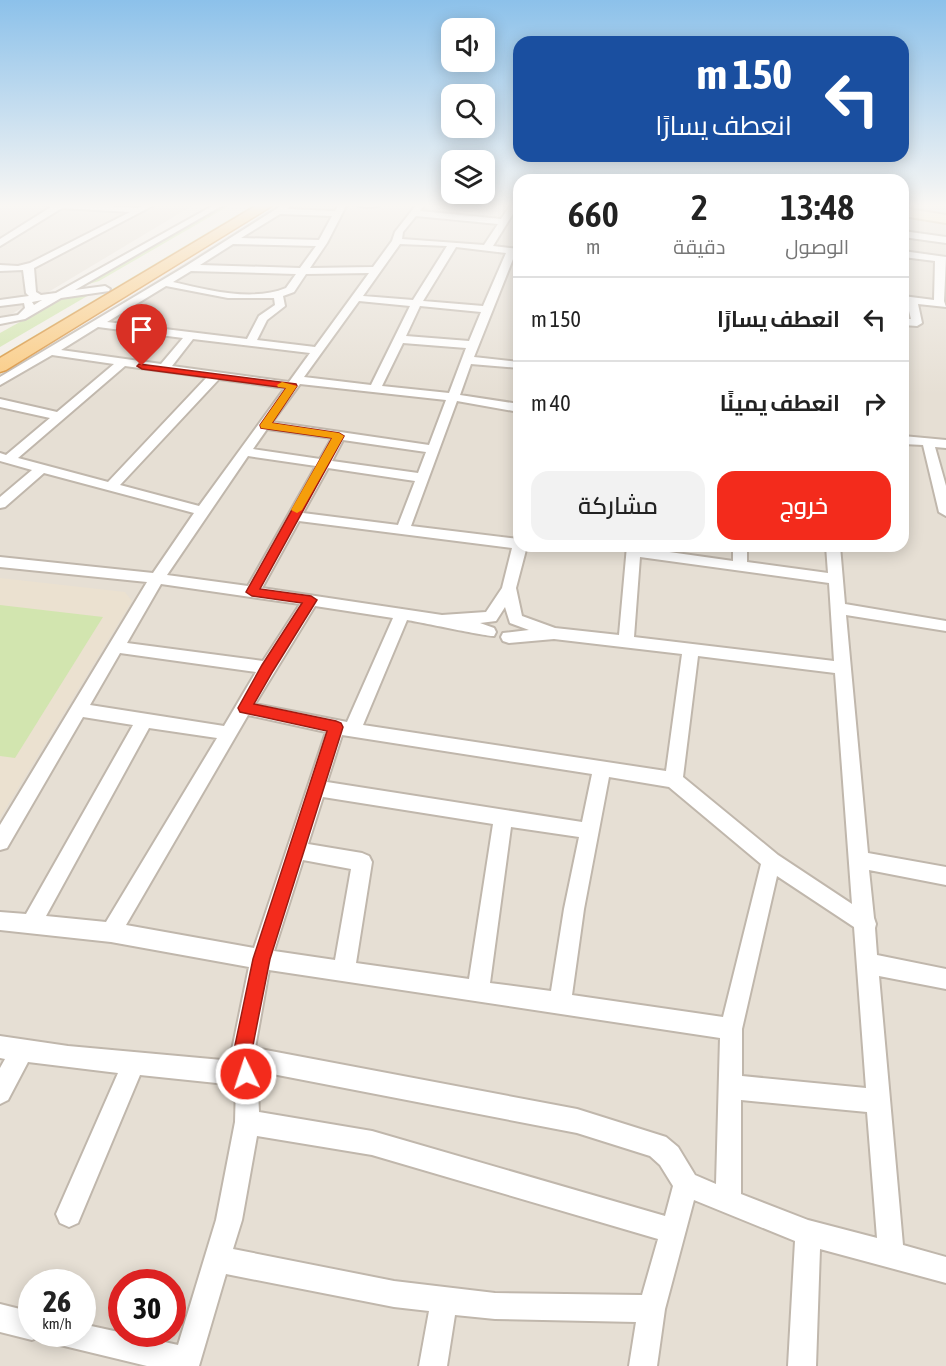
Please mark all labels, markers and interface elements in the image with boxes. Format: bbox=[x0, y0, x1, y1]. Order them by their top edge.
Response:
map controls bbox=[441, 18, 495, 204]
button: sound bbox=[441, 18, 495, 72]
text: 150 m bbox=[697, 50, 792, 98]
icon: left bbox=[813, 60, 891, 138]
button: search bbox=[441, 84, 495, 138]
text: انعطف يسارًا bbox=[655, 110, 792, 141]
button: layers bbox=[441, 150, 495, 204]
text: 2 bbox=[691, 186, 708, 228]
text: 13:48 bbox=[780, 186, 854, 228]
text: 660 bbox=[568, 193, 619, 235]
text: m bbox=[586, 235, 600, 258]
text: دقيقة bbox=[673, 235, 725, 258]
text: الوصول bbox=[785, 235, 849, 258]
icon: left bbox=[858, 303, 891, 336]
pin bbox=[116, 304, 167, 366]
text: 150 m bbox=[531, 306, 581, 332]
text: انعطف يسارًا bbox=[717, 306, 840, 332]
icon: arrive bbox=[125, 313, 158, 346]
icon: right bbox=[858, 387, 891, 420]
text: 40 m bbox=[531, 390, 571, 416]
text: انعطف يمينًا bbox=[720, 390, 840, 416]
button: مشاركة bbox=[531, 471, 705, 540]
button: خروج bbox=[717, 471, 891, 540]
position arrow bbox=[214, 1042, 278, 1106]
speed limit sign: 30 bbox=[108, 1269, 186, 1347]
text: 26 bbox=[43, 1284, 71, 1318]
text: km/h bbox=[42, 1315, 72, 1332]

